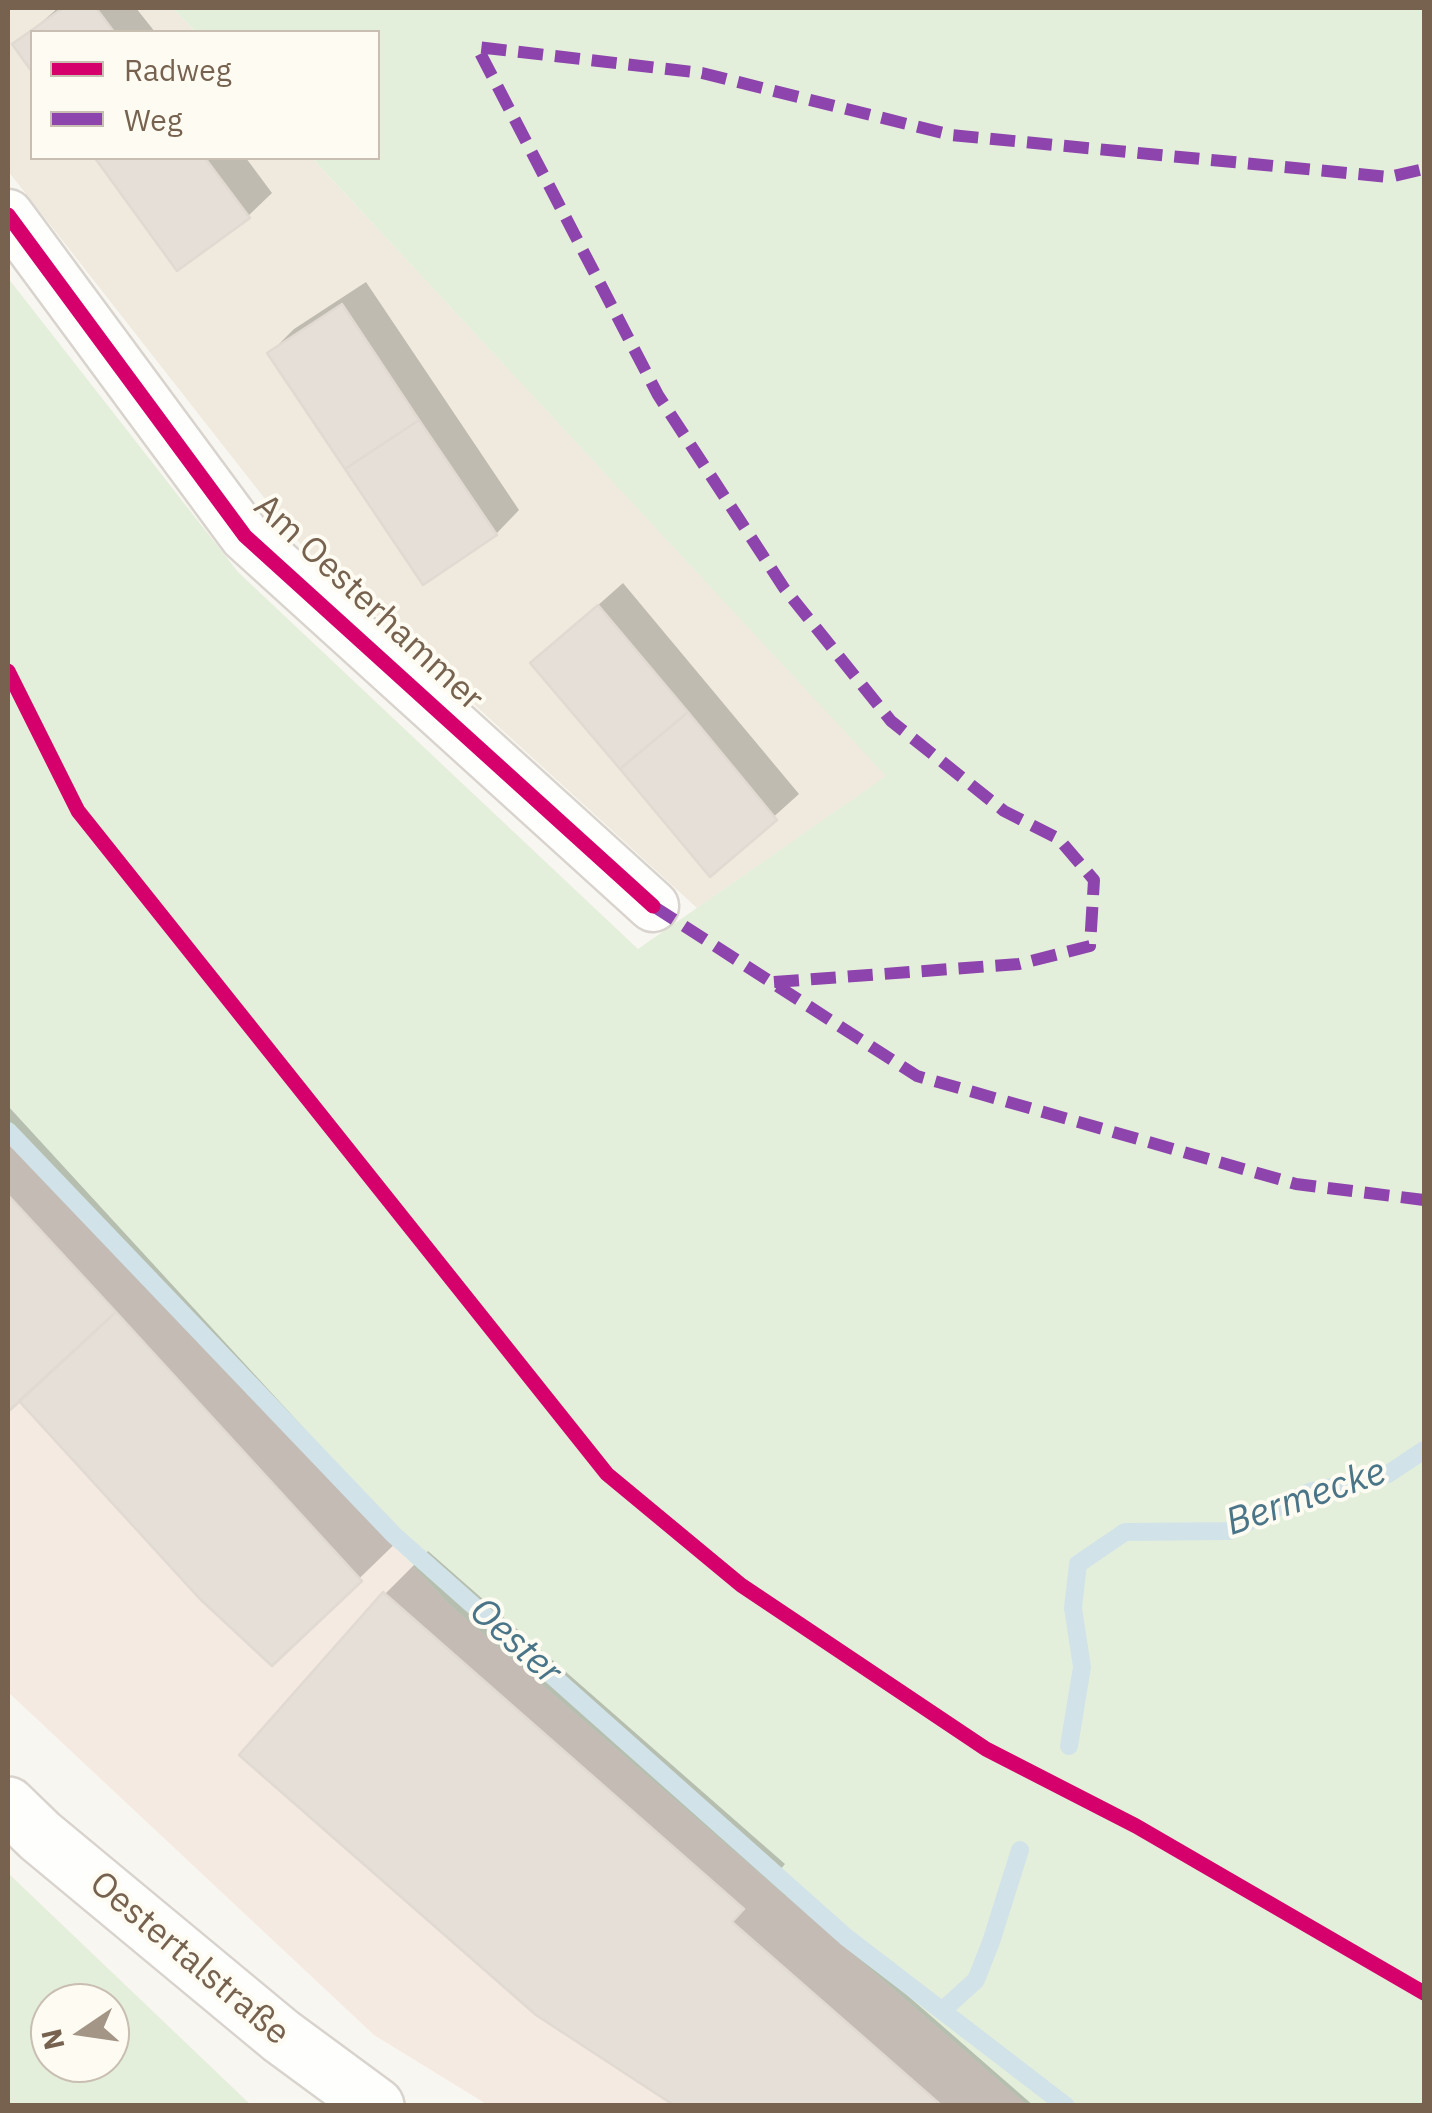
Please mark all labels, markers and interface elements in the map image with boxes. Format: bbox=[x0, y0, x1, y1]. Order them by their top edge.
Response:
legend bbox=[30, 30, 380, 160]
text: Radweg bbox=[124, 50, 232, 89]
text: Weg bbox=[124, 100, 183, 139]
street label: Am Oesterhammer bbox=[245, 486, 491, 720]
water label: Bermecke bbox=[1220, 1450, 1392, 1546]
water label: Oester bbox=[460, 1589, 570, 1695]
street label: Oestertalstraße bbox=[81, 1863, 297, 2055]
north arrow bbox=[30, 1983, 130, 2083]
text: N bbox=[32, 2025, 73, 2053]

